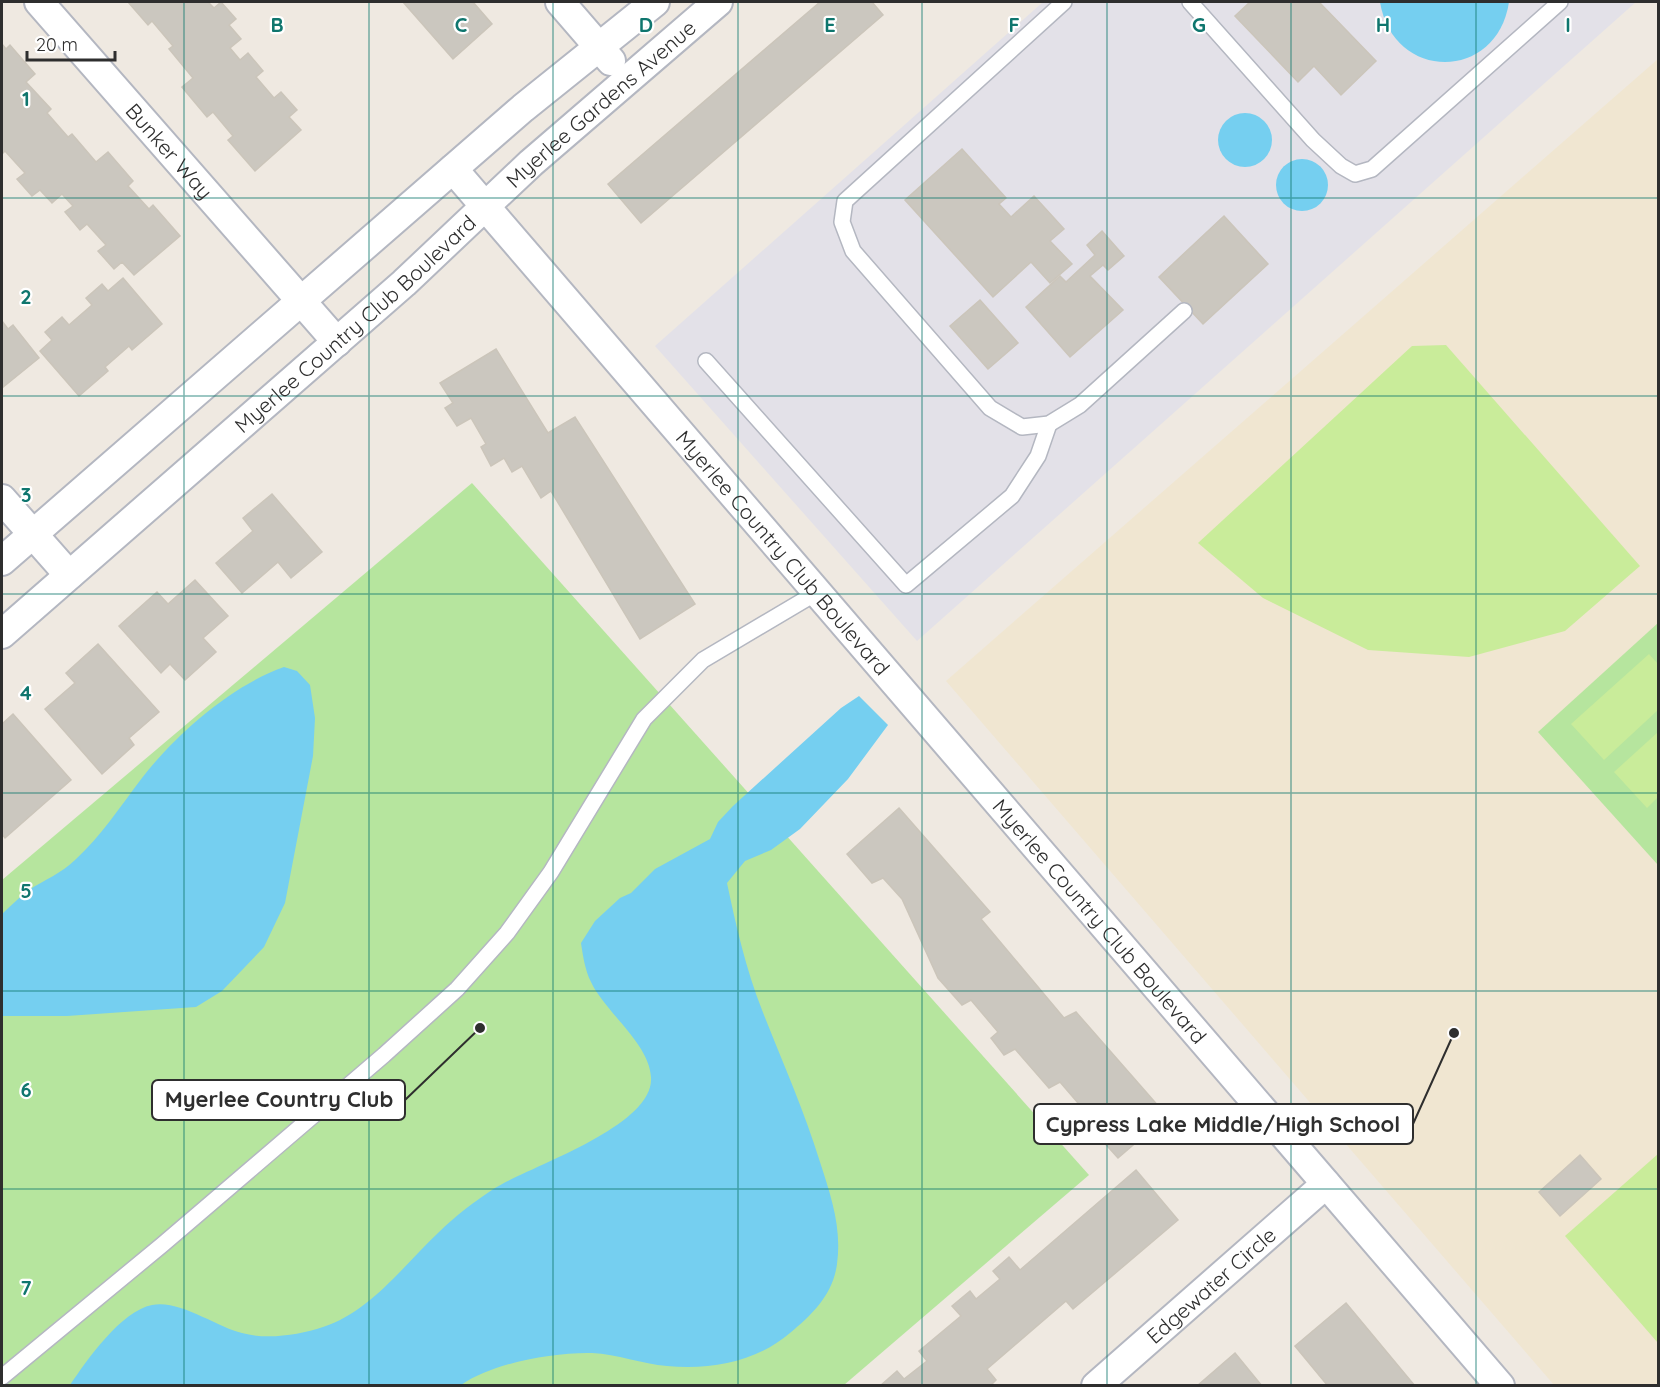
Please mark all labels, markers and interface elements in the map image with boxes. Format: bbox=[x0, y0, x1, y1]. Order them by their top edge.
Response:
text: B bbox=[270, 12, 284, 37]
text: C bbox=[455, 12, 468, 37]
text: D bbox=[639, 12, 653, 37]
text: E bbox=[824, 12, 836, 37]
text: F bbox=[1008, 12, 1020, 37]
text: G bbox=[1192, 12, 1206, 37]
text: H bbox=[1376, 12, 1390, 37]
text: I bbox=[1565, 12, 1571, 37]
street label: Myerlee Gardens Avenue bbox=[500, 14, 701, 193]
scale bar bbox=[27, 24, 116, 62]
text: 20 m bbox=[36, 33, 78, 56]
text: 1 bbox=[22, 86, 30, 111]
street label: Bunker Way bbox=[121, 98, 219, 204]
street label: Myerlee Country Club Boulevard bbox=[229, 209, 481, 438]
text: 2 bbox=[20, 284, 32, 309]
street label: Myerlee Country Club Boulevard bbox=[671, 425, 895, 680]
text: 3 bbox=[21, 482, 31, 507]
text: 4 bbox=[20, 680, 32, 705]
street label: Myerlee Country Club Boulevard bbox=[988, 793, 1212, 1049]
text: 5 bbox=[20, 878, 32, 903]
text: 6 bbox=[20, 1077, 32, 1102]
callout: Myerlee Country Club bbox=[152, 1080, 405, 1120]
text: Myerlee Country Club bbox=[165, 1085, 393, 1113]
callout: Cypress Lake Middle/High School bbox=[1034, 1104, 1413, 1144]
text: Cypress Lake Middle/High School bbox=[1046, 1110, 1400, 1138]
street label: Edgewater Circle bbox=[1141, 1221, 1281, 1349]
text: 7 bbox=[21, 1275, 32, 1300]

